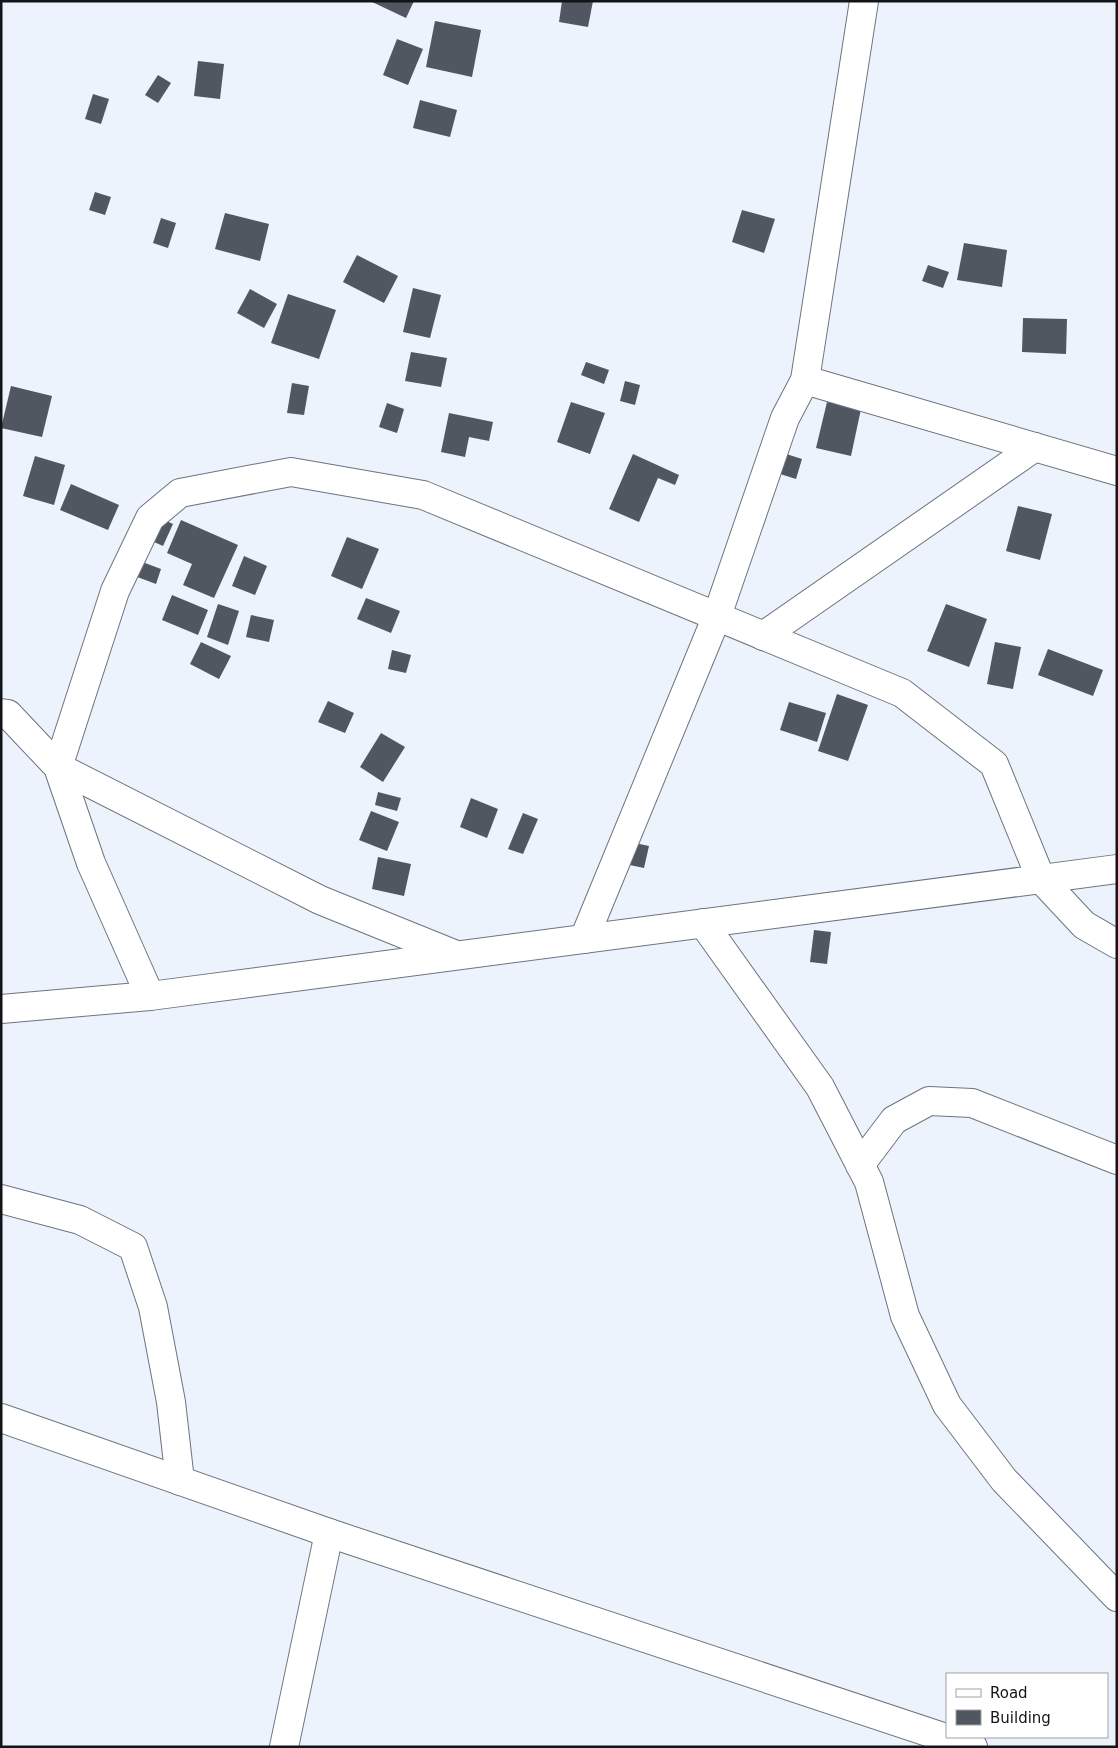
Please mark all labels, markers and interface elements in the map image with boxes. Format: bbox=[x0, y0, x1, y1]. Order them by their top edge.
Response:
legend bbox=[946, 1673, 1108, 1738]
text: Road bbox=[990, 1684, 1028, 1702]
text: Building bbox=[990, 1709, 1051, 1727]

